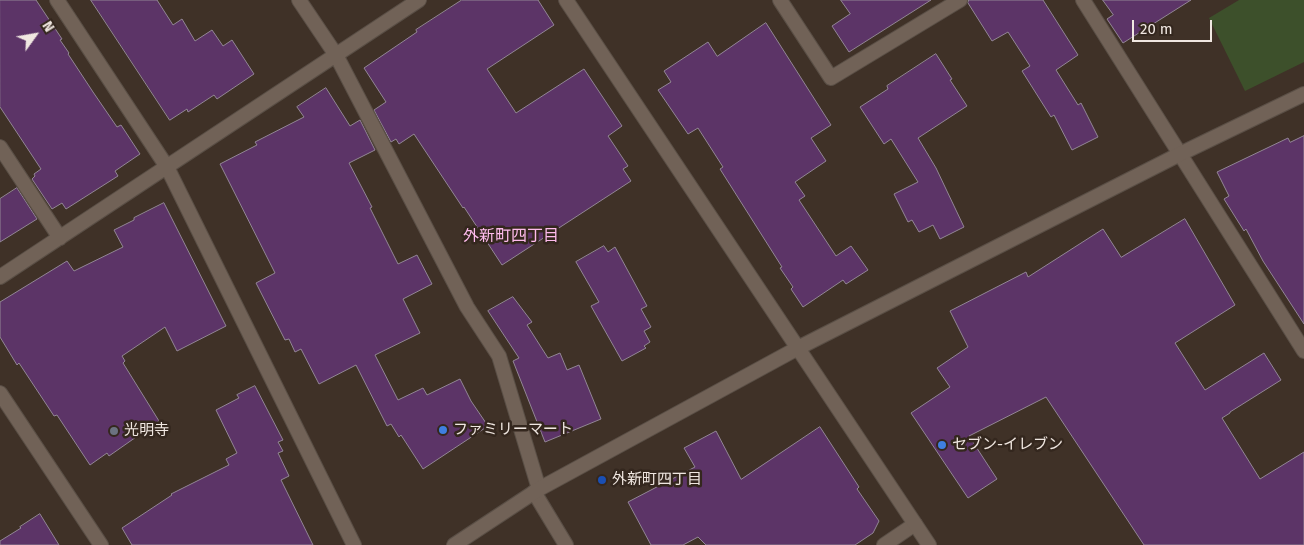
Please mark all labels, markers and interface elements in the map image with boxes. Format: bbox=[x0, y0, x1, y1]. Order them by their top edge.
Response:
north arrow bbox=[10, 10, 60, 60]
scale bar bbox=[1134, 10, 1214, 42]
text: N bbox=[38, 18, 58, 35]
text: 20 m bbox=[1140, 20, 1173, 38]
district label: 外新町四丁目 bbox=[463, 227, 559, 247]
place label: ファミリーマート bbox=[453, 421, 573, 439]
place label: 光明寺 bbox=[124, 422, 169, 440]
marker: ファミリーマート bbox=[437, 424, 449, 436]
marker: 光明寺 bbox=[108, 425, 120, 437]
place label: セブン-イレブン bbox=[952, 436, 1063, 454]
marker: セブン-イレブン bbox=[936, 439, 948, 451]
place label: 外新町四丁目 bbox=[612, 471, 702, 489]
marker: 外新町四丁目 bbox=[596, 474, 608, 486]

